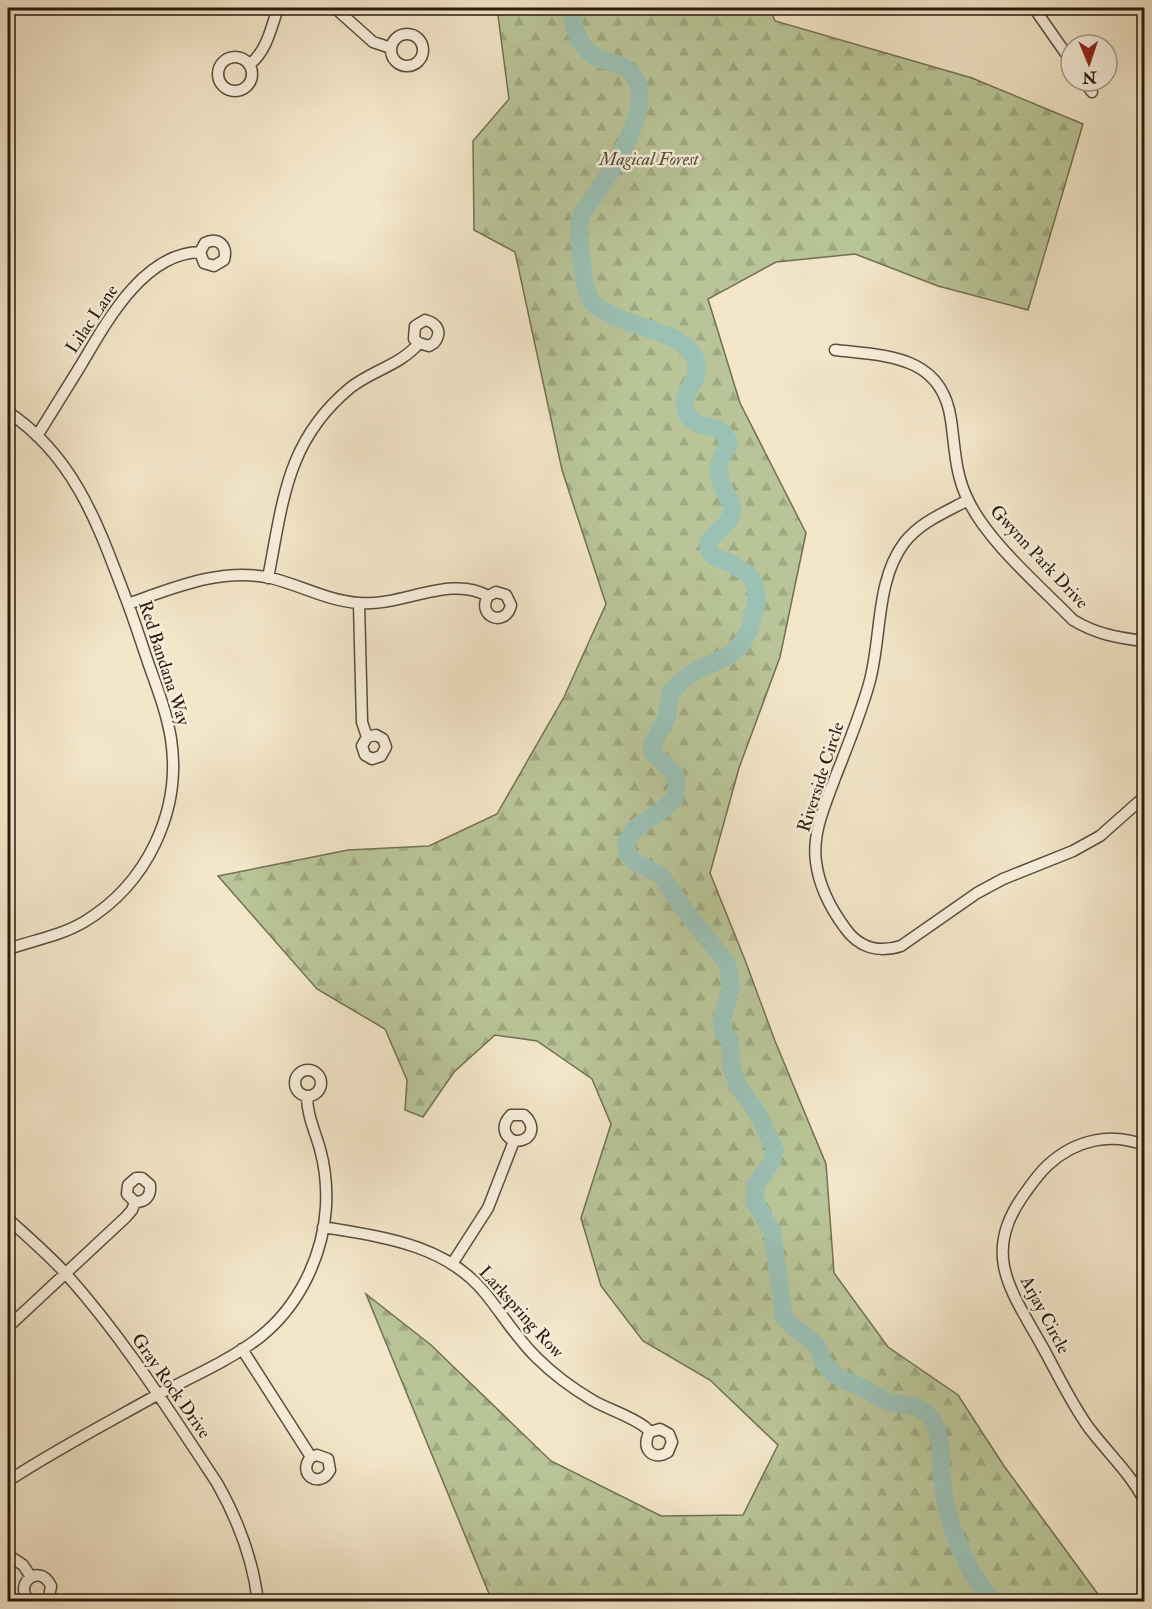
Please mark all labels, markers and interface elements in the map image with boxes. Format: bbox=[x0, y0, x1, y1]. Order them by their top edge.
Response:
north arrow bbox=[1059, 33, 1119, 93]
text: N bbox=[1081, 67, 1098, 87]
park label: Magical Forest bbox=[598, 148, 700, 171]
street label: Lilac Lane bbox=[61, 280, 124, 358]
street label: Gwynn Park Drive bbox=[985, 500, 1094, 614]
street label: Red Bandana Way bbox=[133, 598, 195, 729]
street label: Riverside Circle bbox=[792, 719, 850, 835]
street label: Larkspring Row bbox=[473, 1261, 569, 1364]
street label: Arjay Circle bbox=[1014, 1271, 1075, 1358]
street label: Gray Rock Drive bbox=[126, 1329, 216, 1443]

